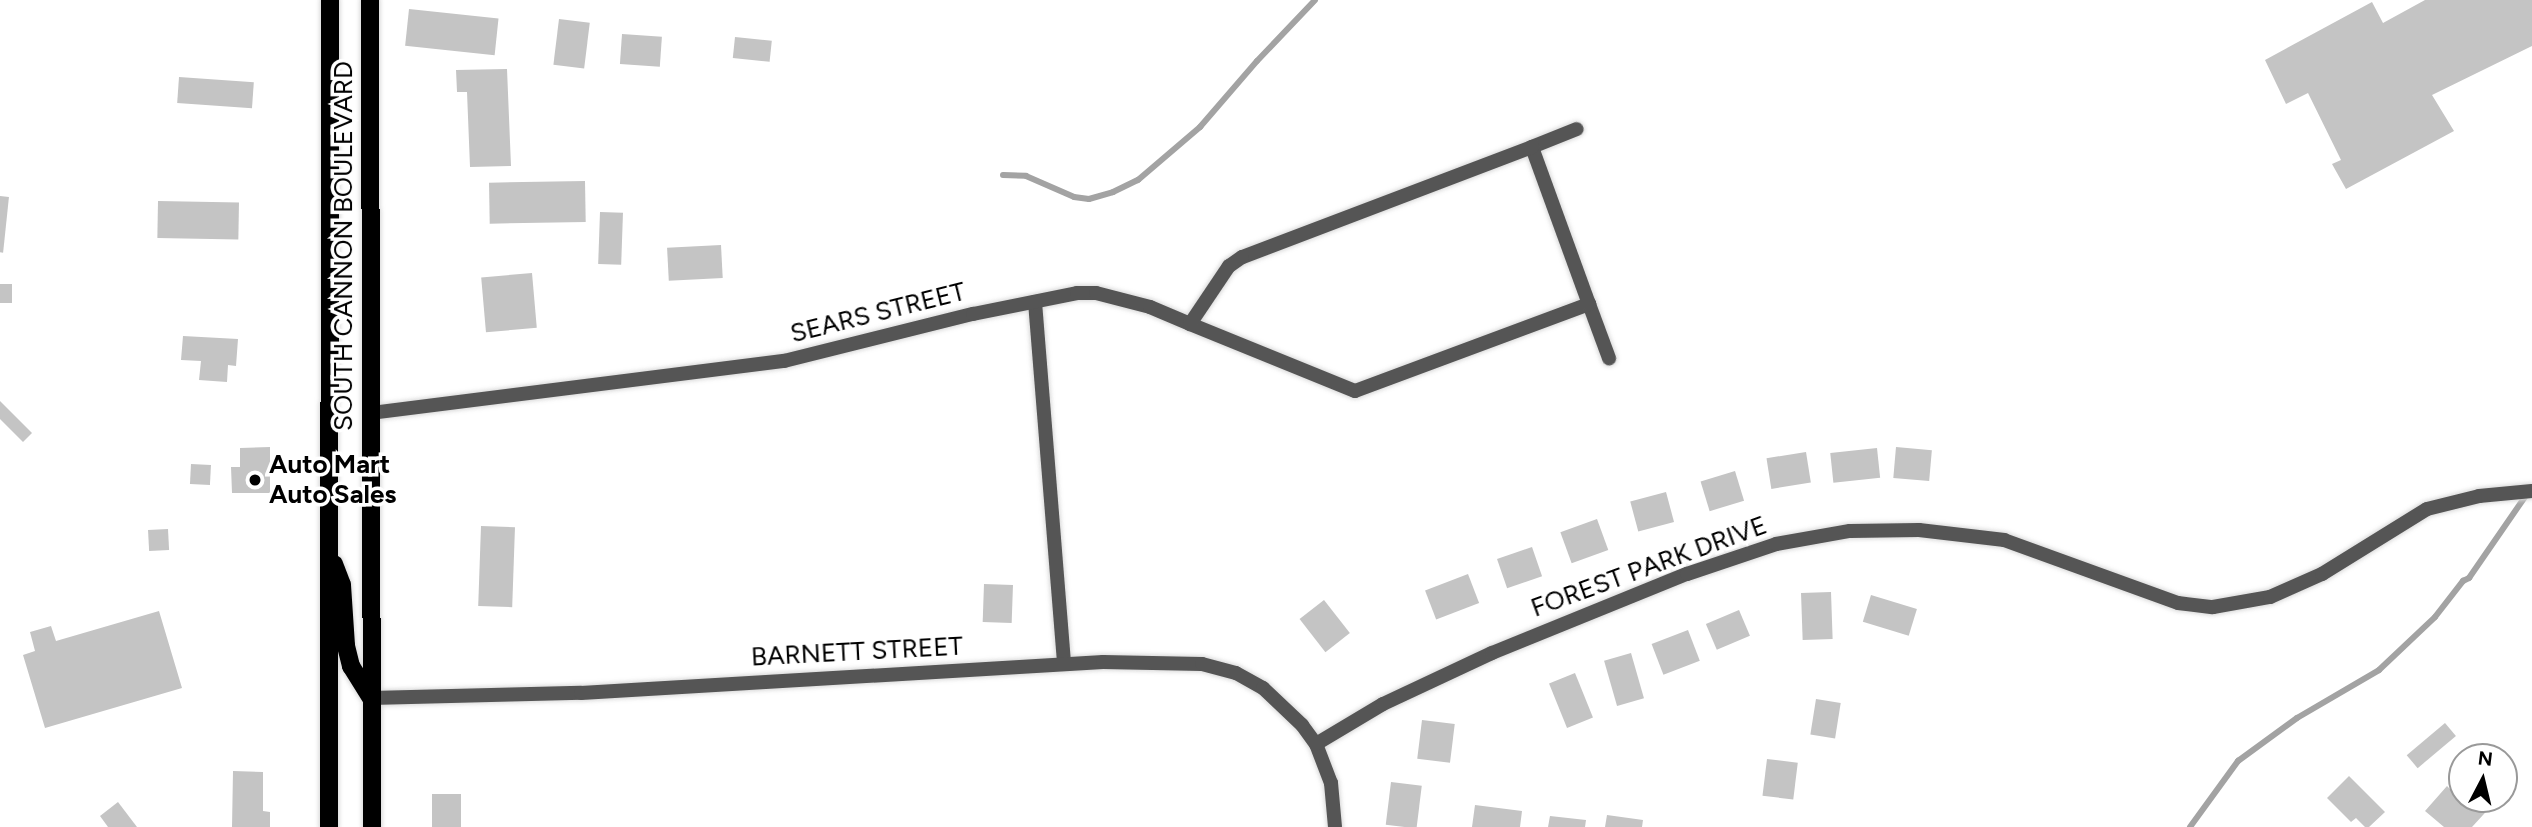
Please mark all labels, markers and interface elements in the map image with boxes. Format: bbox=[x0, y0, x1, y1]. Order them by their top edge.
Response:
street label: SOUTH CANNON BOULEVARD bbox=[328, 61, 360, 431]
street label: SEARS STREET bbox=[787, 276, 969, 350]
place label: Auto Mart Auto Sales bbox=[269, 449, 396, 510]
marker: Auto Mart Auto Sales bbox=[247, 472, 263, 488]
street label: FOREST PARK DRIVE bbox=[1527, 510, 1771, 624]
street label: BARNETT STREET bbox=[750, 631, 964, 673]
north arrow bbox=[2448, 743, 2518, 813]
text: N bbox=[2477, 746, 2494, 771]

